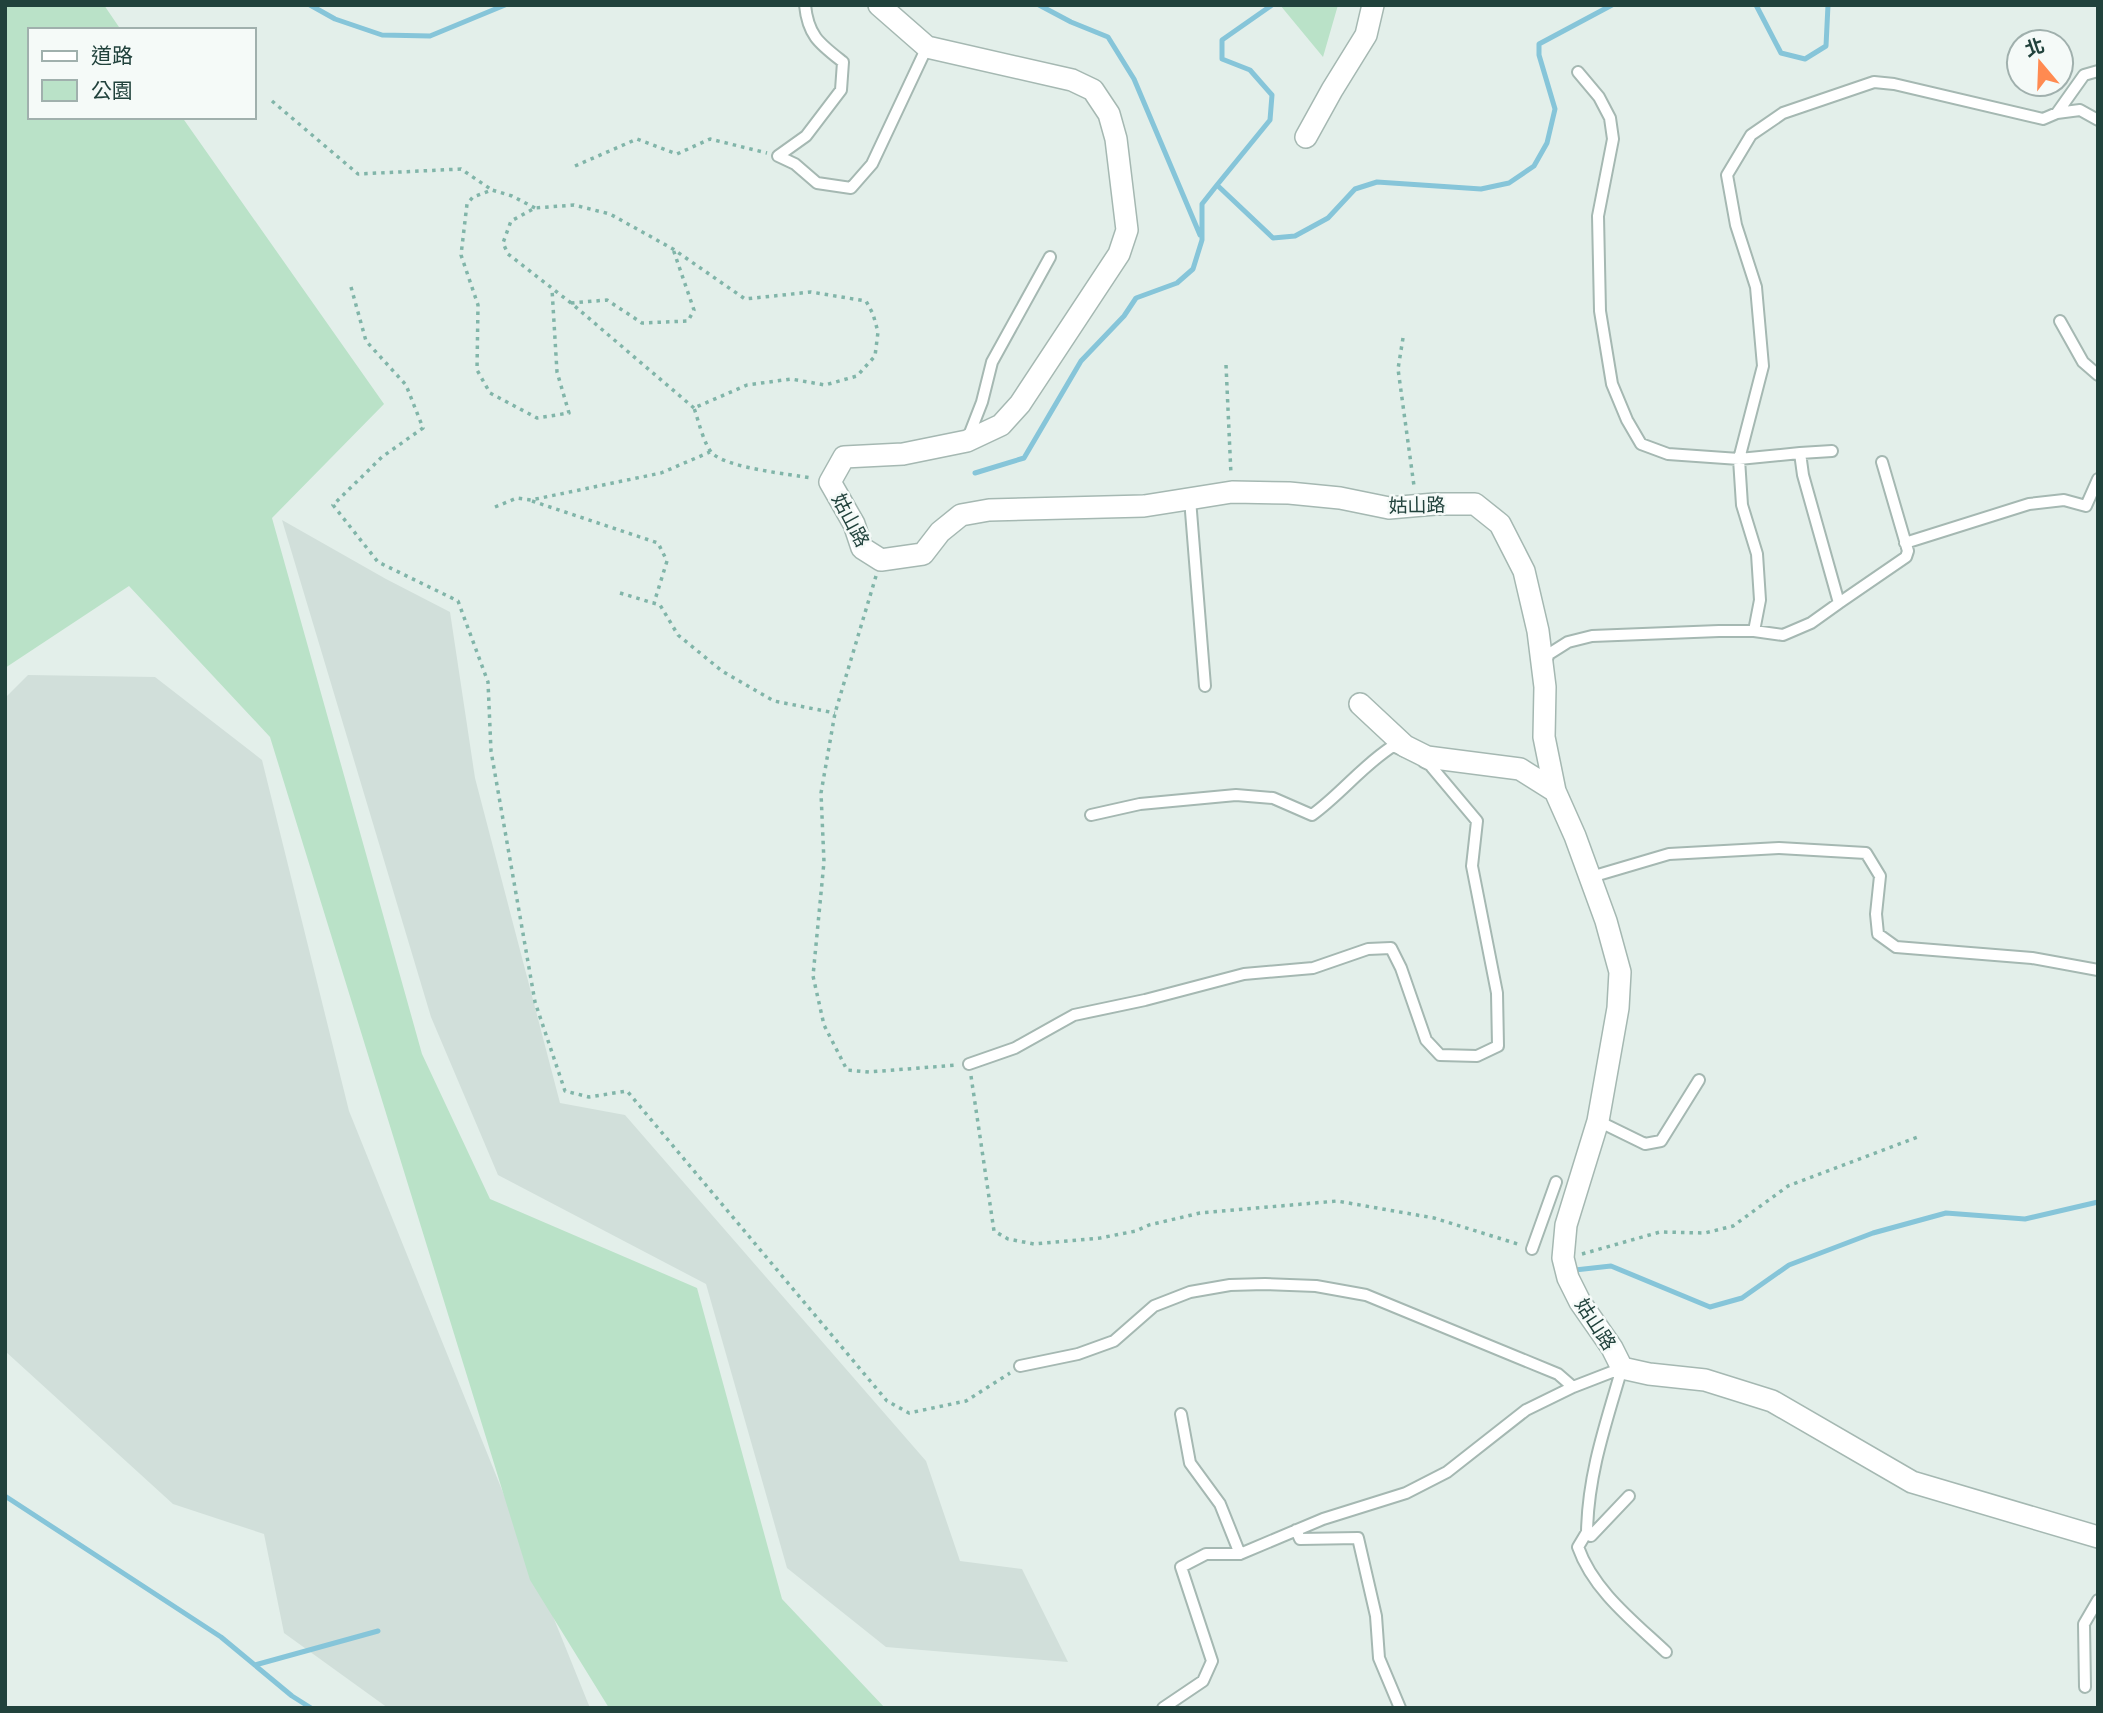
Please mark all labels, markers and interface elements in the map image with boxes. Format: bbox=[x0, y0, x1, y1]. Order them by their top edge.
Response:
legend bbox=[28, 28, 256, 119]
north arrow bbox=[2005, 28, 2075, 98]
text: 北 bbox=[2022, 33, 2047, 60]
text: 道路 bbox=[91, 43, 133, 68]
text: 公園 bbox=[91, 78, 133, 103]
street label: 姑山路 bbox=[828, 490, 874, 550]
street label: 姑山路 bbox=[1388, 494, 1446, 516]
street label: 姑山路 bbox=[1571, 1294, 1621, 1354]

